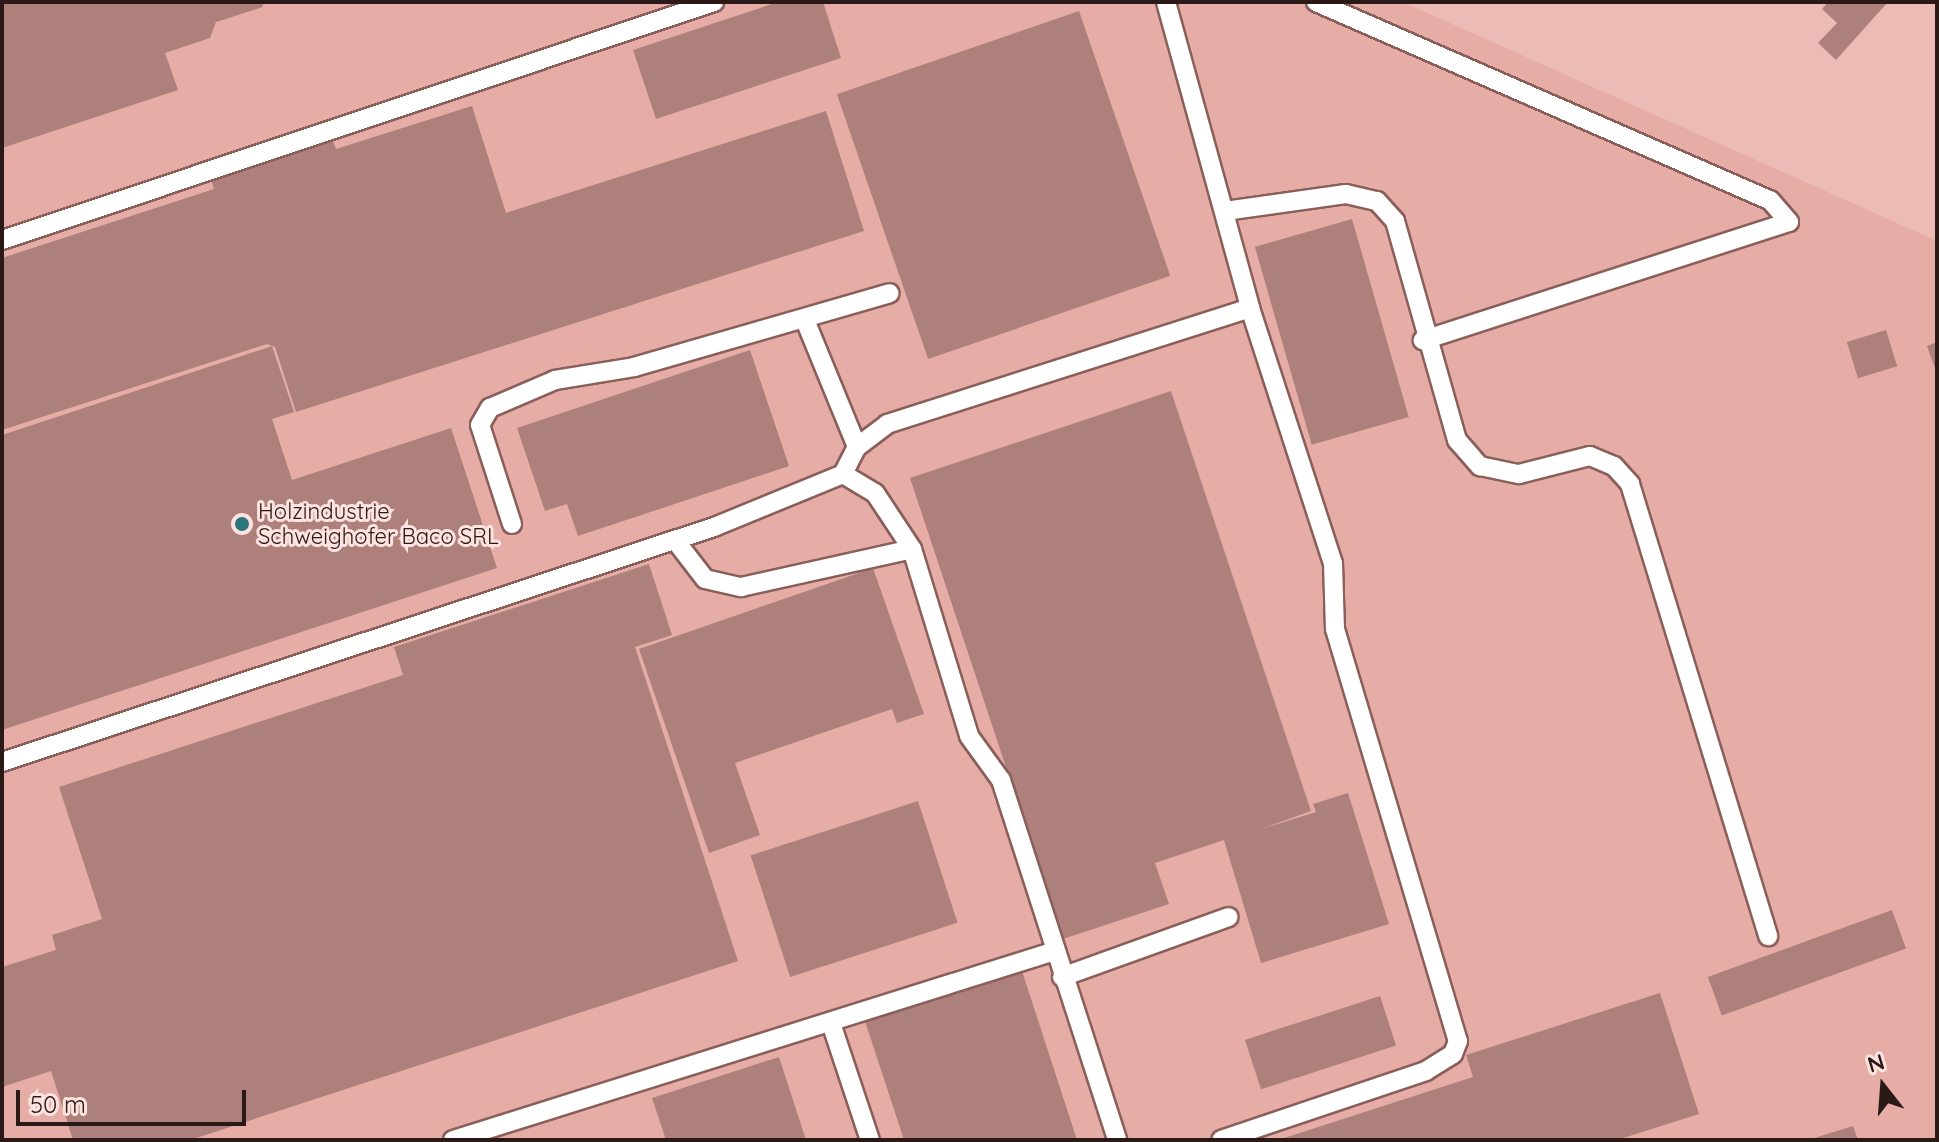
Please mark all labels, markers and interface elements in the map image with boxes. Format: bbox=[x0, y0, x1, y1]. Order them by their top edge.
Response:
place label: Holzindustrie Schweighofer Baco SRL bbox=[258, 498, 499, 550]
marker: Holzindustrie Schweighofer Baco SRL bbox=[233, 515, 251, 533]
north arrow bbox=[1843, 1046, 1923, 1126]
text: N bbox=[1864, 1047, 1888, 1079]
scale bar bbox=[20, 1074, 250, 1124]
text: 50 m bbox=[30, 1089, 86, 1119]

